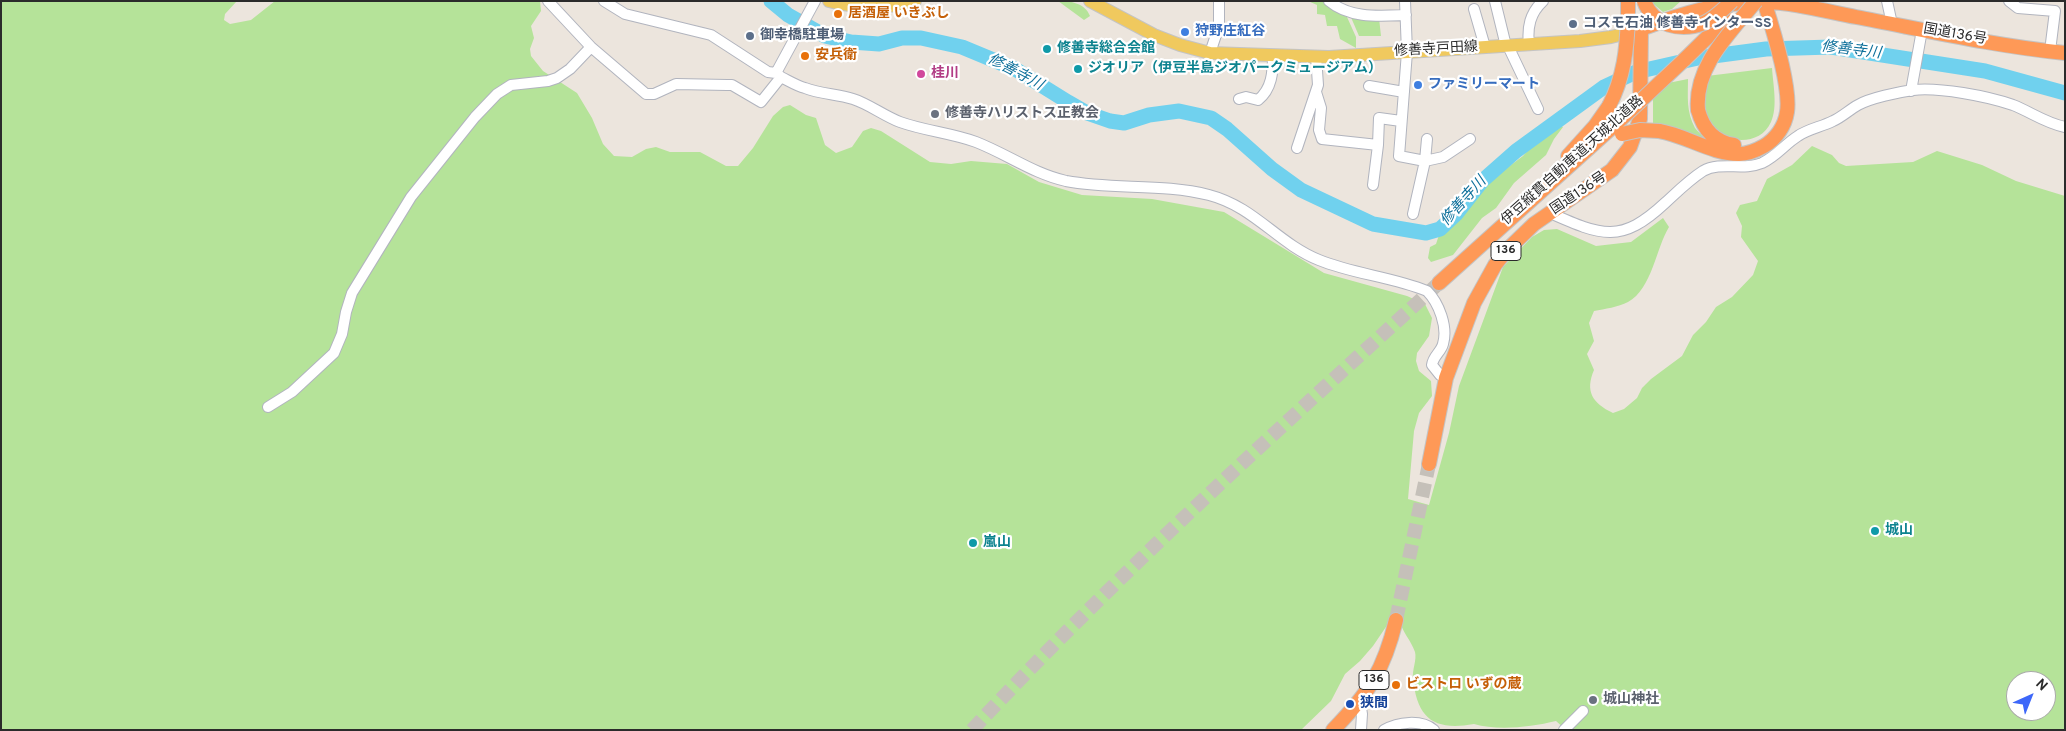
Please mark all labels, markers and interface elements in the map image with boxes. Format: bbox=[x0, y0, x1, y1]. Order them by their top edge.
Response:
place label: 居酒屋 いきぶし bbox=[848, 6, 949, 22]
marker: 居酒屋 いきぶし bbox=[832, 8, 844, 20]
place label: コスモ石油 修善寺インターSS bbox=[1583, 16, 1772, 32]
marker: コスモ石油 修善寺インターSS bbox=[1567, 18, 1579, 30]
street label: 国道136号 bbox=[1922, 21, 1988, 49]
place label: 狩野庄紅谷 bbox=[1195, 24, 1265, 40]
marker: 狩野庄紅谷 bbox=[1179, 26, 1191, 38]
place label: 御幸橋駐車場 bbox=[760, 28, 844, 44]
marker: 御幸橋駐車場 bbox=[744, 30, 756, 42]
water label: 修善寺川 bbox=[1820, 38, 1882, 64]
street label: 修善寺戸田線 bbox=[1394, 39, 1478, 61]
place label: 修善寺総合会館 bbox=[1057, 41, 1155, 57]
marker: 修善寺総合会館 bbox=[1041, 43, 1053, 55]
place label: 安兵衛 bbox=[815, 48, 857, 64]
marker: 安兵衛 bbox=[799, 50, 811, 62]
water label: 修善寺川 bbox=[984, 51, 1046, 95]
place label: ジオリア（伊豆半島ジオパークミュージアム） bbox=[1088, 61, 1382, 77]
marker: ジオリア（伊豆半島ジオパークミュージアム） bbox=[1072, 63, 1084, 75]
place label: 桂川 bbox=[931, 66, 959, 82]
marker: 桂川 bbox=[915, 68, 927, 80]
place label: ファミリーマート bbox=[1428, 77, 1540, 93]
marker: ファミリーマート bbox=[1412, 79, 1424, 91]
street label: 伊豆縦貫自動車道;天城北道路 bbox=[1499, 93, 1647, 229]
place label: 修善寺ハリストス正教会 bbox=[945, 106, 1099, 122]
marker: 修善寺ハリストス正教会 bbox=[929, 108, 941, 120]
street label: 国道136号 bbox=[1548, 169, 1610, 219]
water label: 修善寺川 bbox=[1437, 174, 1491, 230]
road number: 136 bbox=[1491, 242, 1521, 260]
place label: 城山 bbox=[1885, 523, 1913, 539]
marker: 城山 bbox=[1869, 525, 1881, 537]
place label: 嵐山 bbox=[983, 535, 1011, 551]
marker: 嵐山 bbox=[967, 537, 979, 549]
road number: 136 bbox=[1359, 670, 1389, 690]
north arrow bbox=[2006, 671, 2056, 721]
text: N bbox=[2032, 676, 2051, 695]
place label: ビストロ いずの蔵 bbox=[1406, 677, 1521, 693]
marker: ビストロ いずの蔵 bbox=[1390, 679, 1402, 691]
place label: 城山神社 bbox=[1603, 692, 1659, 708]
marker: 城山神社 bbox=[1587, 694, 1599, 706]
place label: 狭間 bbox=[1360, 696, 1388, 712]
marker: 狭間 bbox=[1344, 698, 1356, 710]

